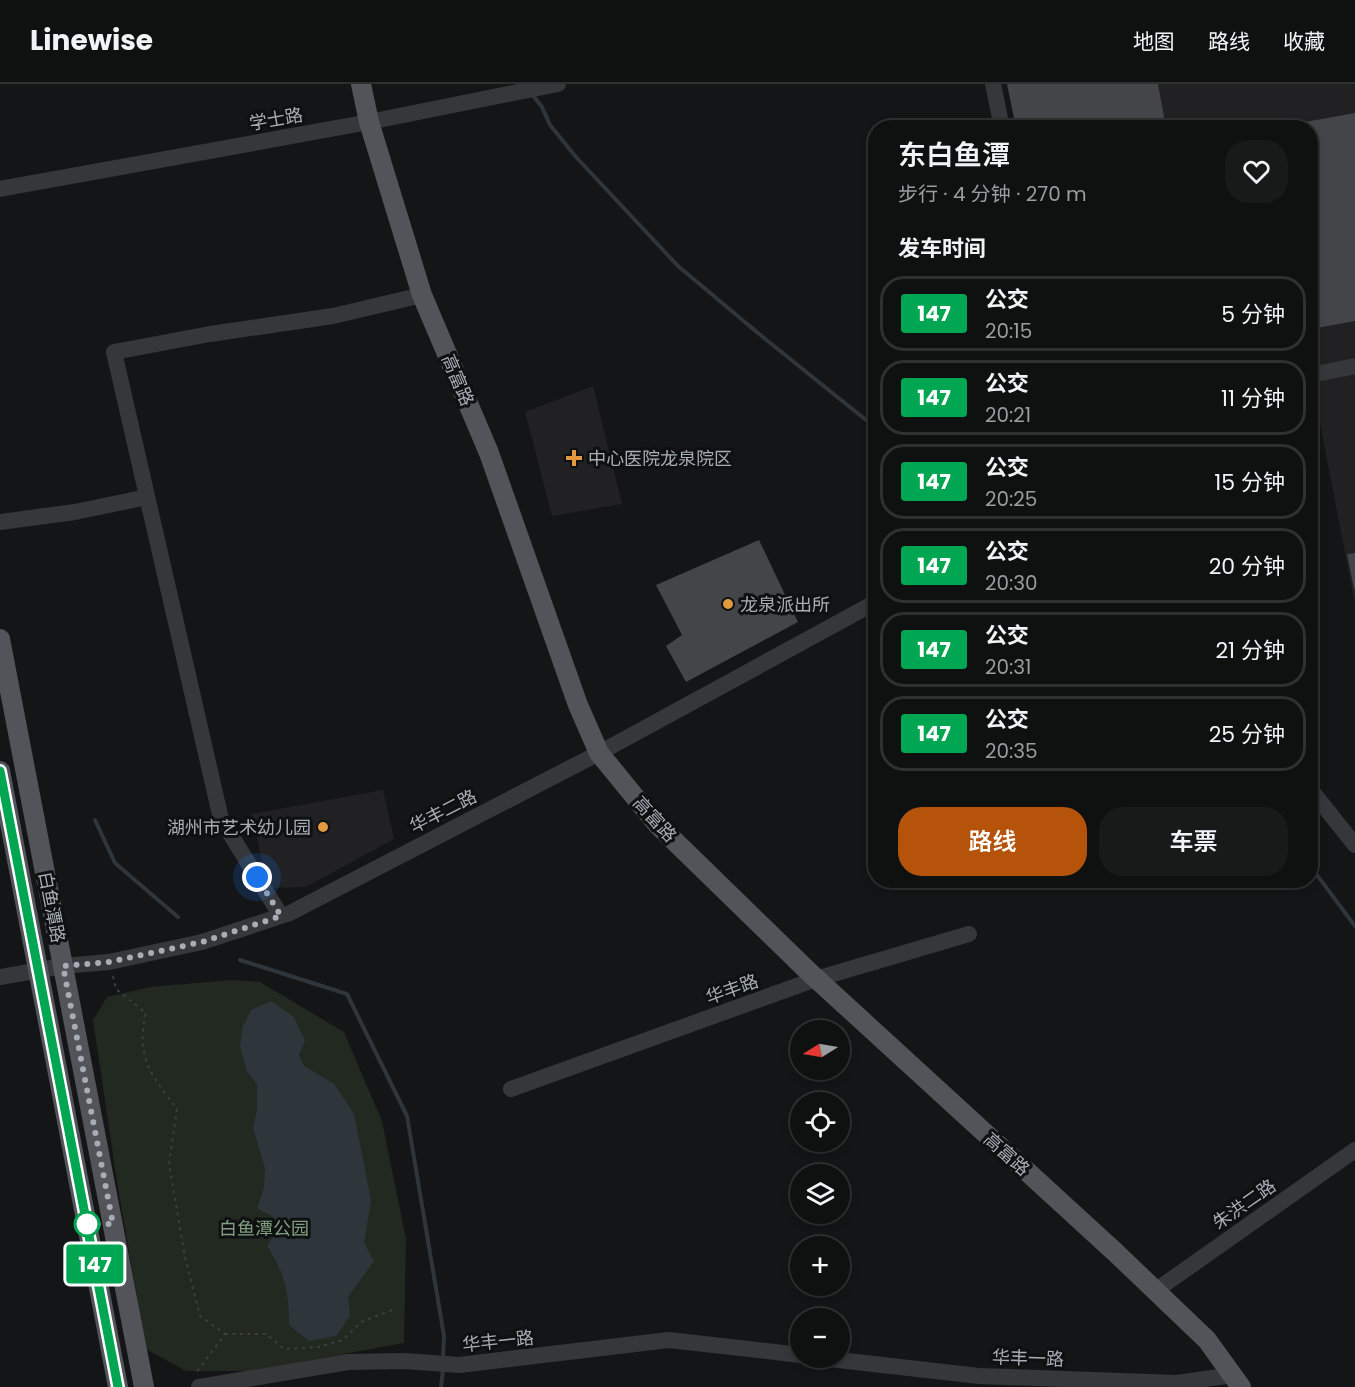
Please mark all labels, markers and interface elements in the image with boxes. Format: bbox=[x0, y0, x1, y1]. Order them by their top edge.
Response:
text: Linewise bbox=[30, 21, 153, 60]
text: 地图 bbox=[1133, 27, 1175, 56]
text: 路线 bbox=[1208, 27, 1250, 56]
text: 收藏 bbox=[1283, 27, 1325, 56]
street label: 学士路 bbox=[247, 102, 305, 136]
text: 东白鱼潭 bbox=[898, 136, 1010, 175]
button: heart bbox=[1225, 140, 1288, 203]
text: 步行 · 4 分钟 · 270 m bbox=[898, 180, 1087, 208]
text: 发车时间 bbox=[898, 233, 986, 264]
text: 公交 bbox=[985, 284, 1029, 315]
text: 147 bbox=[917, 299, 951, 328]
text: 5 分钟 bbox=[1221, 299, 1285, 330]
text: 20:15 bbox=[985, 317, 1032, 345]
street label: 高富路 bbox=[436, 350, 480, 410]
text: 公交 bbox=[985, 368, 1029, 399]
text: 147 bbox=[917, 383, 951, 412]
text: 11 分钟 bbox=[1221, 383, 1285, 414]
text: 20:21 bbox=[985, 401, 1031, 429]
place label: 中心医院龙泉院区 bbox=[588, 446, 732, 471]
marker: 中心医院龙泉院区 bbox=[565, 449, 583, 467]
text: 公交 bbox=[985, 452, 1029, 483]
text: 147 bbox=[917, 467, 951, 496]
text: 15 分钟 bbox=[1214, 467, 1285, 498]
text: 20:25 bbox=[985, 485, 1037, 513]
text: 公交 bbox=[985, 536, 1029, 567]
text: 147 bbox=[917, 551, 951, 580]
text: 20 分钟 bbox=[1209, 551, 1285, 582]
text: 20:30 bbox=[985, 569, 1038, 597]
place label: 龙泉派出所 bbox=[740, 592, 830, 617]
marker: 龙泉派出所 bbox=[721, 597, 735, 611]
text: 公交 bbox=[985, 620, 1029, 651]
text: 147 bbox=[917, 635, 951, 664]
text: 21 分钟 bbox=[1215, 635, 1285, 666]
text: 20:31 bbox=[985, 653, 1032, 681]
text: 公交 bbox=[985, 704, 1029, 735]
text: 147 bbox=[917, 719, 951, 748]
text: 25 分钟 bbox=[1209, 719, 1285, 750]
text: 20:35 bbox=[985, 737, 1038, 765]
street label: 华丰二路 bbox=[405, 784, 481, 838]
street label: 高富路 bbox=[628, 791, 682, 847]
button: 路线 bbox=[898, 807, 1087, 876]
button: 车票 bbox=[1099, 807, 1288, 876]
place label: 湖州市艺术幼儿园 bbox=[167, 815, 311, 840]
marker: 湖州市艺术幼儿园 bbox=[316, 820, 330, 834]
your location bbox=[242, 862, 272, 892]
street label: 白鱼潭路 bbox=[33, 869, 71, 945]
street label: 华丰路 bbox=[702, 968, 762, 1010]
north arrow bbox=[790, 1020, 850, 1080]
map controls bbox=[790, 1020, 850, 1368]
button: locate bbox=[790, 1092, 850, 1152]
street label: 高富路 bbox=[979, 1127, 1035, 1181]
button: layers bbox=[790, 1164, 850, 1224]
street label: 朱洪二路 bbox=[1207, 1173, 1281, 1235]
unlabelled marker bbox=[74, 1211, 100, 1237]
park label: 白鱼潭公园 bbox=[219, 1216, 309, 1241]
button: + bbox=[790, 1236, 850, 1296]
line badge: 147 bbox=[60, 1244, 130, 1284]
text: 147 bbox=[78, 1250, 112, 1279]
button: − bbox=[790, 1308, 850, 1368]
street label: 华丰一路 bbox=[461, 1325, 535, 1357]
street label: 华丰一路 bbox=[992, 1344, 1064, 1372]

